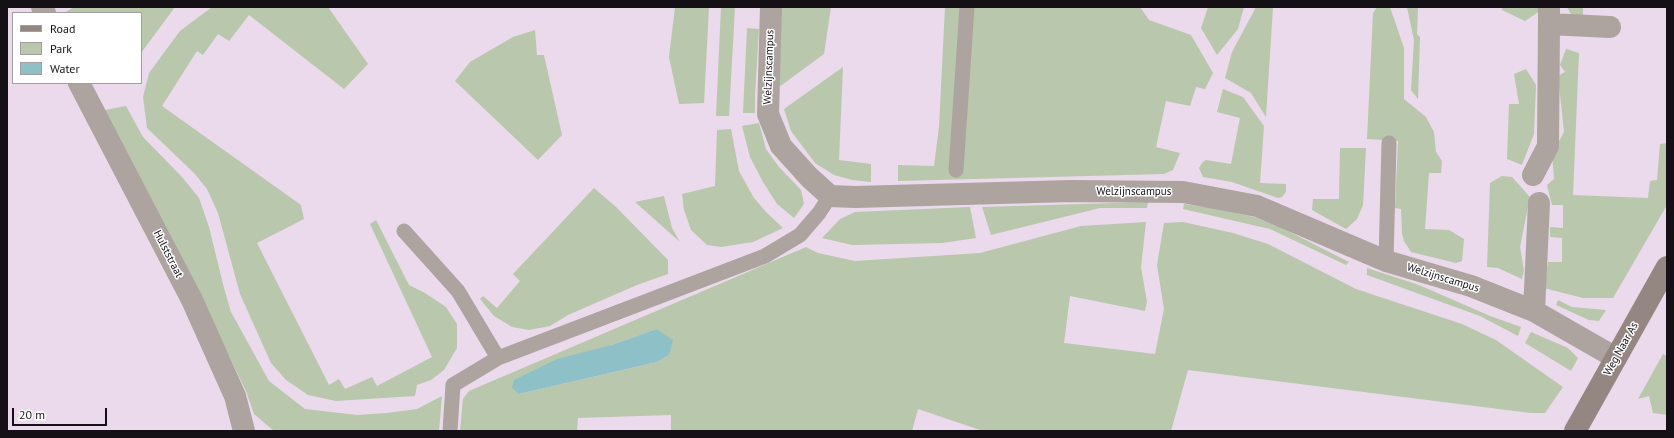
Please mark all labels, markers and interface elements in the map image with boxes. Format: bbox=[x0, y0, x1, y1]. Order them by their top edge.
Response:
legend bbox=[12, 12, 142, 84]
text: Road bbox=[50, 21, 75, 36]
street label: Welzijnscampus bbox=[761, 29, 777, 105]
text: Park bbox=[50, 41, 72, 56]
text: Water bbox=[50, 61, 80, 76]
street label: Welzijnscampus bbox=[1097, 185, 1171, 199]
street label: Hulststraat bbox=[150, 228, 186, 280]
street label: Welzijnscampus bbox=[1405, 261, 1481, 295]
street label: Weg Naar As bbox=[1601, 320, 1641, 378]
scale bar bbox=[14, 400, 109, 426]
text: 20 m bbox=[19, 407, 45, 422]

